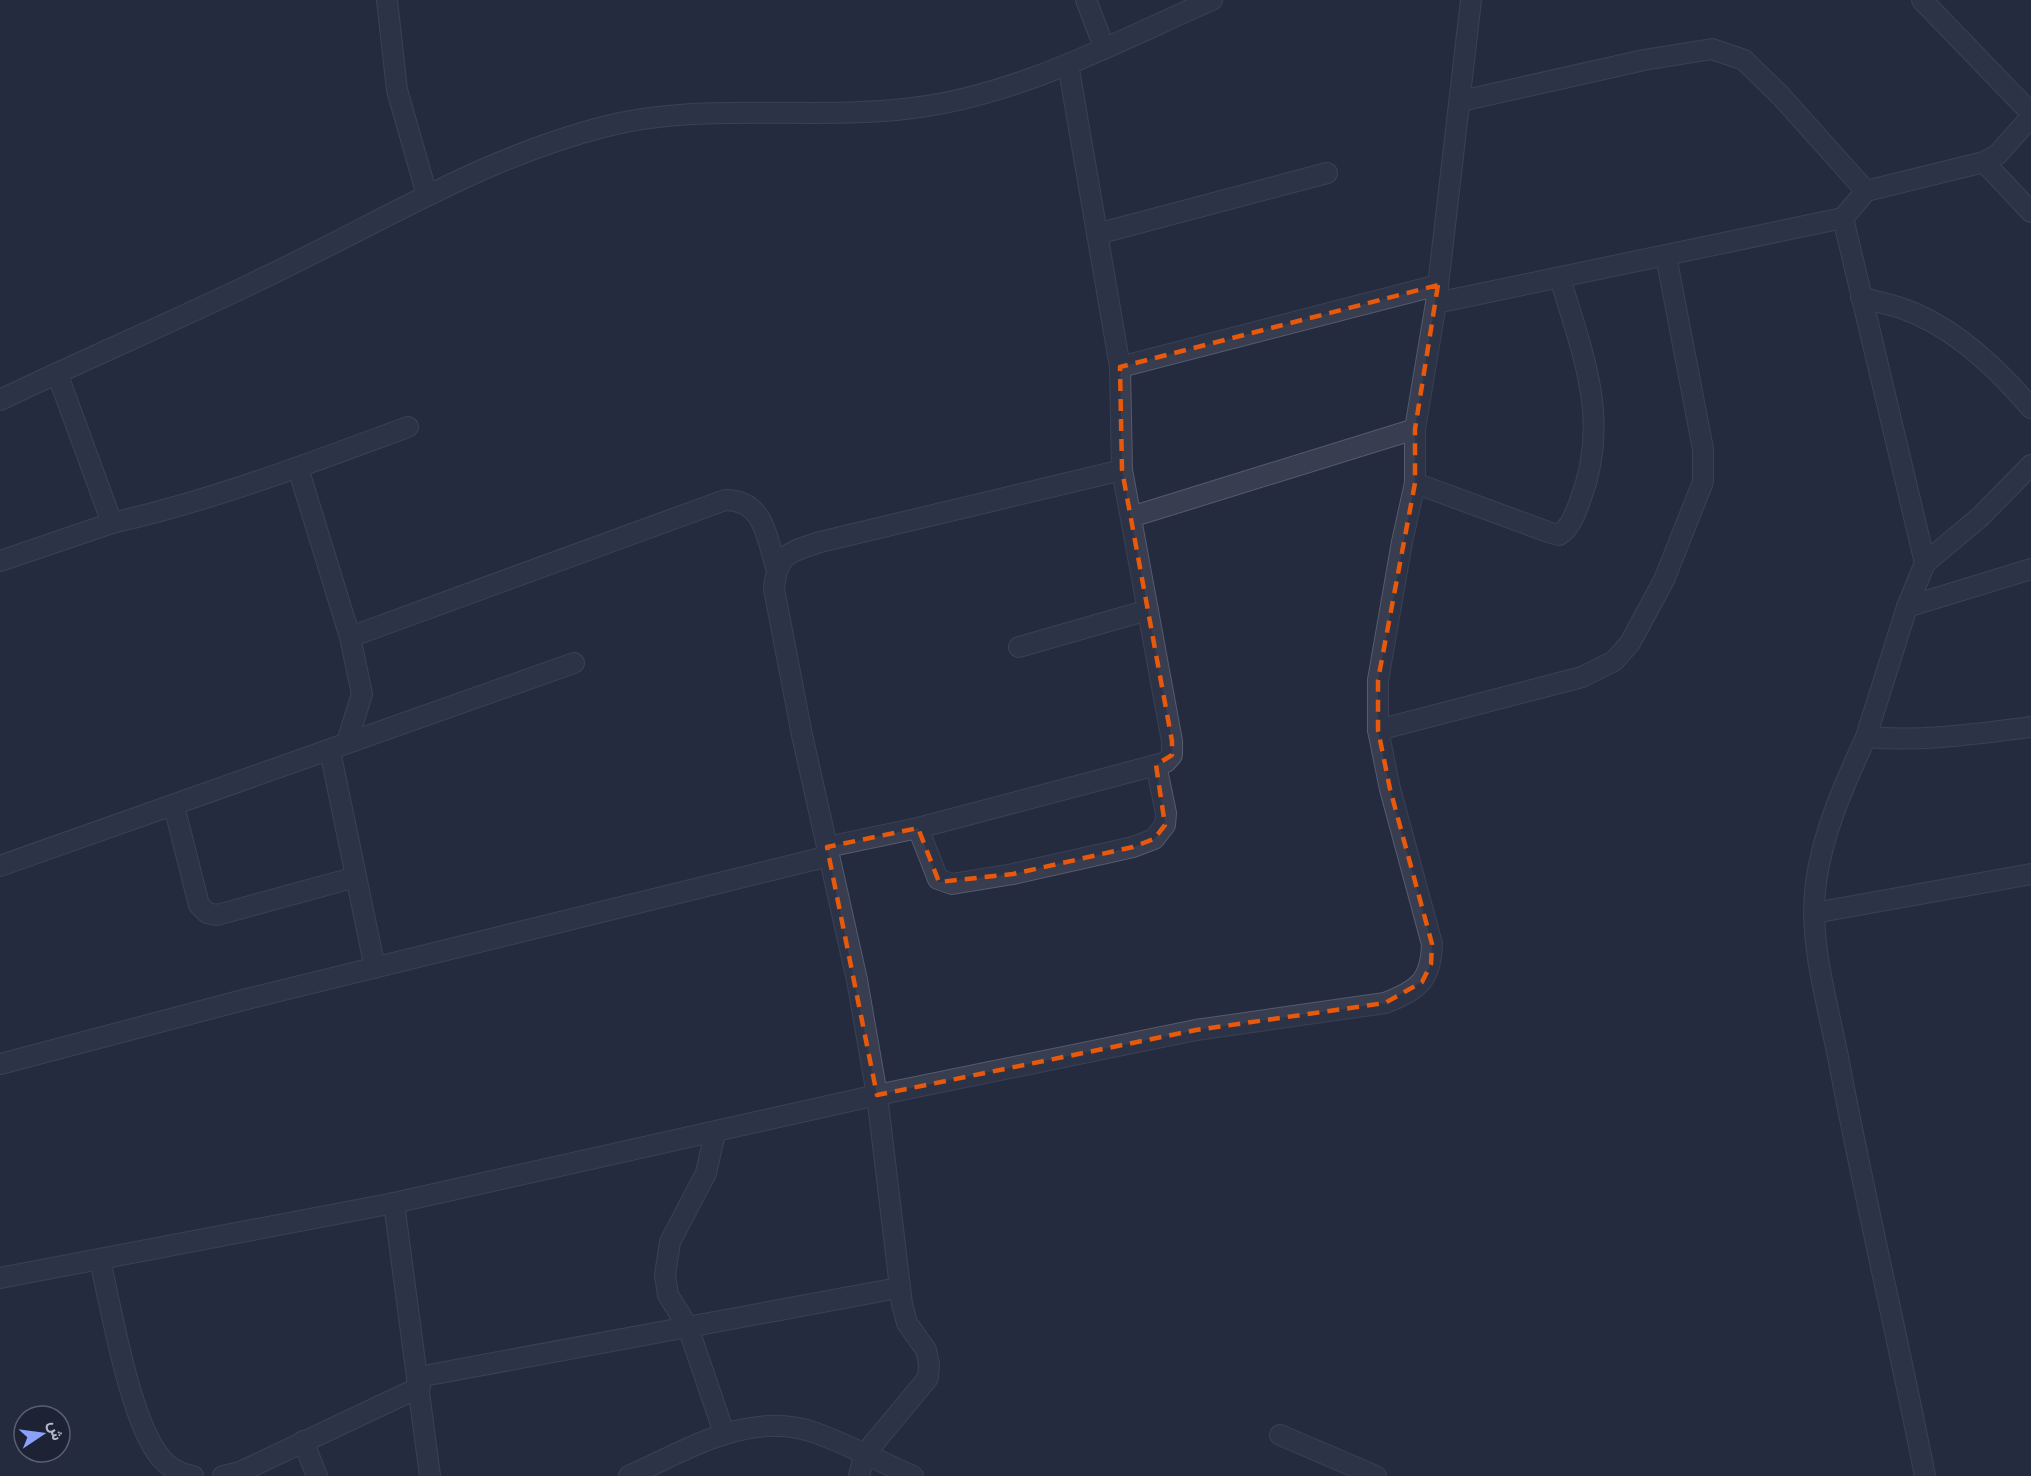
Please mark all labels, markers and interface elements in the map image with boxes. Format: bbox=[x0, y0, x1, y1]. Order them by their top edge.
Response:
north arrow bbox=[12, 1404, 72, 1464]
text: ش bbox=[45, 1419, 68, 1442]

